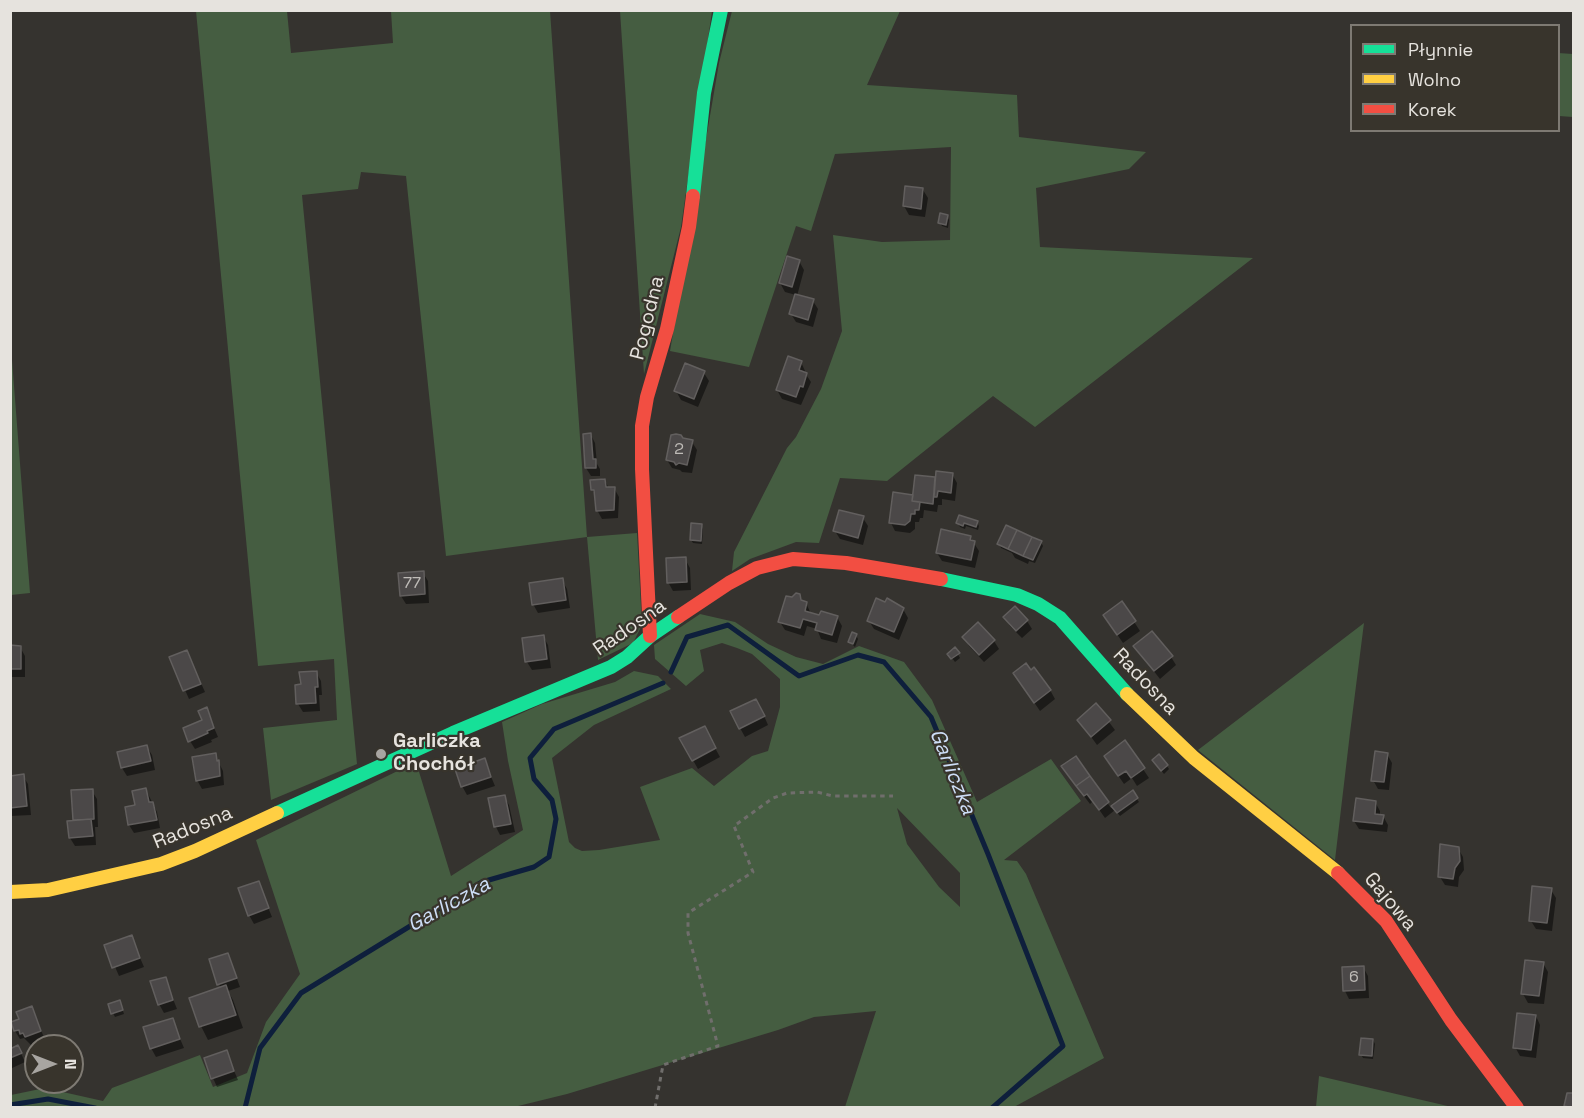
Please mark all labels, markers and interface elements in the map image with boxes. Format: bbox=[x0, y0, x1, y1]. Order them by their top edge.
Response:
legend bbox=[1350, 24, 1560, 132]
text: Płynnie bbox=[1408, 38, 1473, 61]
text: Wolno bbox=[1408, 68, 1461, 91]
text: Korek bbox=[1408, 98, 1457, 121]
street label: Pogodna bbox=[626, 273, 670, 363]
house number: 2 bbox=[674, 440, 684, 460]
house number: 77 bbox=[403, 574, 421, 594]
street label: Radosna bbox=[589, 594, 671, 662]
street label: Radosna bbox=[1107, 644, 1183, 720]
water label: Garliczka bbox=[923, 725, 981, 819]
place label: Garliczka Chochół bbox=[393, 730, 481, 777]
marker: Garliczka Chochół bbox=[374, 747, 388, 761]
street label: Radosna bbox=[150, 801, 236, 855]
street label: Gajowa bbox=[1359, 868, 1421, 936]
water label: Garliczka bbox=[403, 872, 495, 938]
house number: 6 bbox=[1349, 968, 1359, 988]
north arrow bbox=[24, 1034, 84, 1094]
text: N bbox=[60, 1059, 81, 1069]

